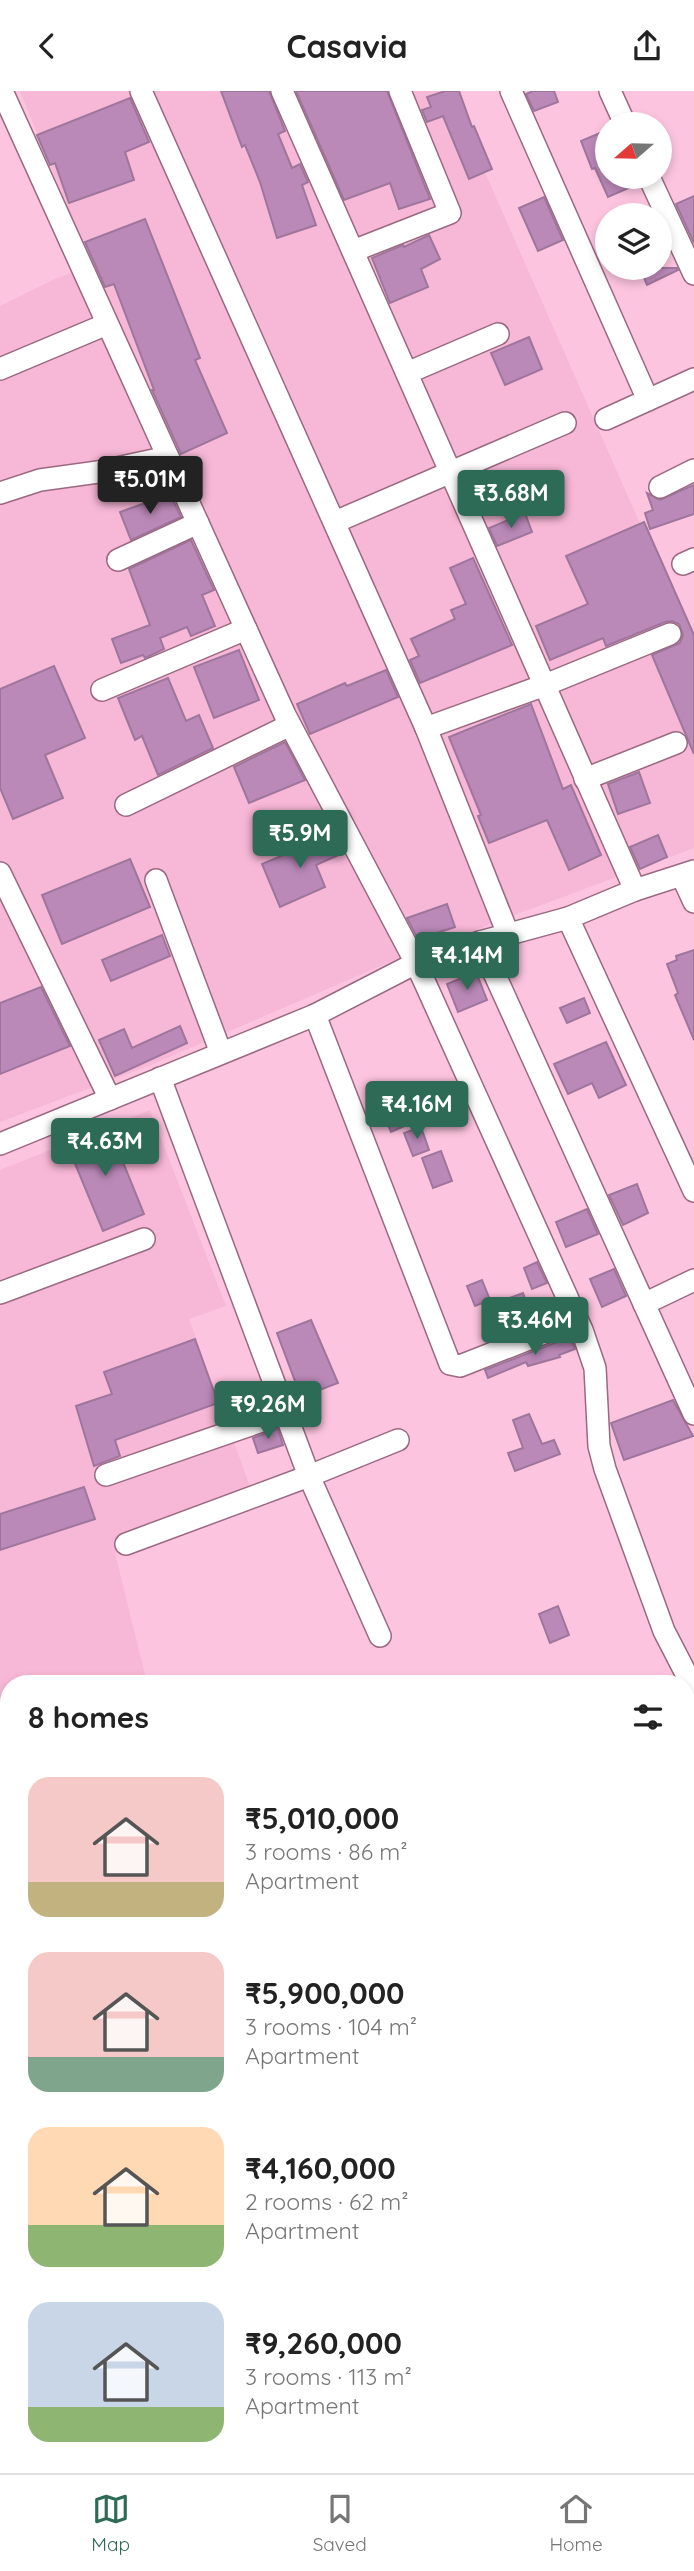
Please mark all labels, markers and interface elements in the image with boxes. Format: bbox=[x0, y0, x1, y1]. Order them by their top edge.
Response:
text: Casavia bbox=[286, 26, 408, 66]
icon: back bbox=[28, 27, 66, 65]
icon: share bbox=[628, 27, 666, 65]
north arrow bbox=[595, 112, 672, 189]
map controls bbox=[595, 112, 672, 280]
button: layers bbox=[595, 203, 672, 280]
pin: ₹5.01M bbox=[93, 457, 207, 516]
text: ₹5.01M bbox=[114, 464, 186, 493]
pin: ₹3.68M bbox=[454, 471, 568, 530]
text: ₹3.68M bbox=[474, 478, 548, 507]
pin: ₹5.9M bbox=[251, 811, 349, 870]
text: ₹5.9M bbox=[269, 818, 331, 847]
pin: ₹4.14M bbox=[410, 933, 524, 992]
text: ₹4.14M bbox=[431, 940, 503, 969]
pin: ₹4.16M bbox=[360, 1081, 474, 1141]
text: ₹4.16M bbox=[381, 1089, 453, 1118]
pin: ₹4.63M bbox=[48, 1119, 162, 1178]
text: ₹4.63M bbox=[67, 1126, 143, 1155]
pin: ₹3.46M bbox=[478, 1297, 592, 1357]
text: ₹3.46M bbox=[497, 1305, 573, 1334]
pin: ₹9.26M bbox=[211, 1381, 325, 1441]
text: ₹9.26M bbox=[230, 1389, 306, 1418]
text: 8 homes bbox=[28, 1698, 149, 1736]
icon: filters bbox=[629, 1698, 667, 1736]
text: ₹5,010,000 bbox=[245, 1799, 399, 1837]
icon: home bbox=[84, 1805, 168, 1889]
text: 3 rooms · 86 m² bbox=[245, 1837, 408, 1866]
text: Apartment bbox=[245, 1866, 359, 1895]
text: ₹5,900,000 bbox=[245, 1974, 405, 2012]
icon: home bbox=[84, 1980, 168, 2064]
text: 3 rooms · 104 m² bbox=[245, 2012, 417, 2041]
text: Apartment bbox=[245, 2041, 359, 2070]
text: ₹4,160,000 bbox=[245, 2149, 396, 2187]
icon: home bbox=[84, 2155, 168, 2239]
text: 2 rooms · 62 m² bbox=[245, 2187, 409, 2216]
text: Apartment bbox=[245, 2216, 359, 2245]
text: ₹9,260,000 bbox=[245, 2324, 402, 2362]
icon: home bbox=[84, 2330, 168, 2414]
text: 3 rooms · 113 m² bbox=[245, 2362, 412, 2391]
text: Apartment bbox=[245, 2391, 359, 2420]
tab: Map bbox=[91, 2490, 130, 2556]
tab: Saved bbox=[313, 2490, 367, 2556]
tab: Home bbox=[549, 2490, 603, 2556]

